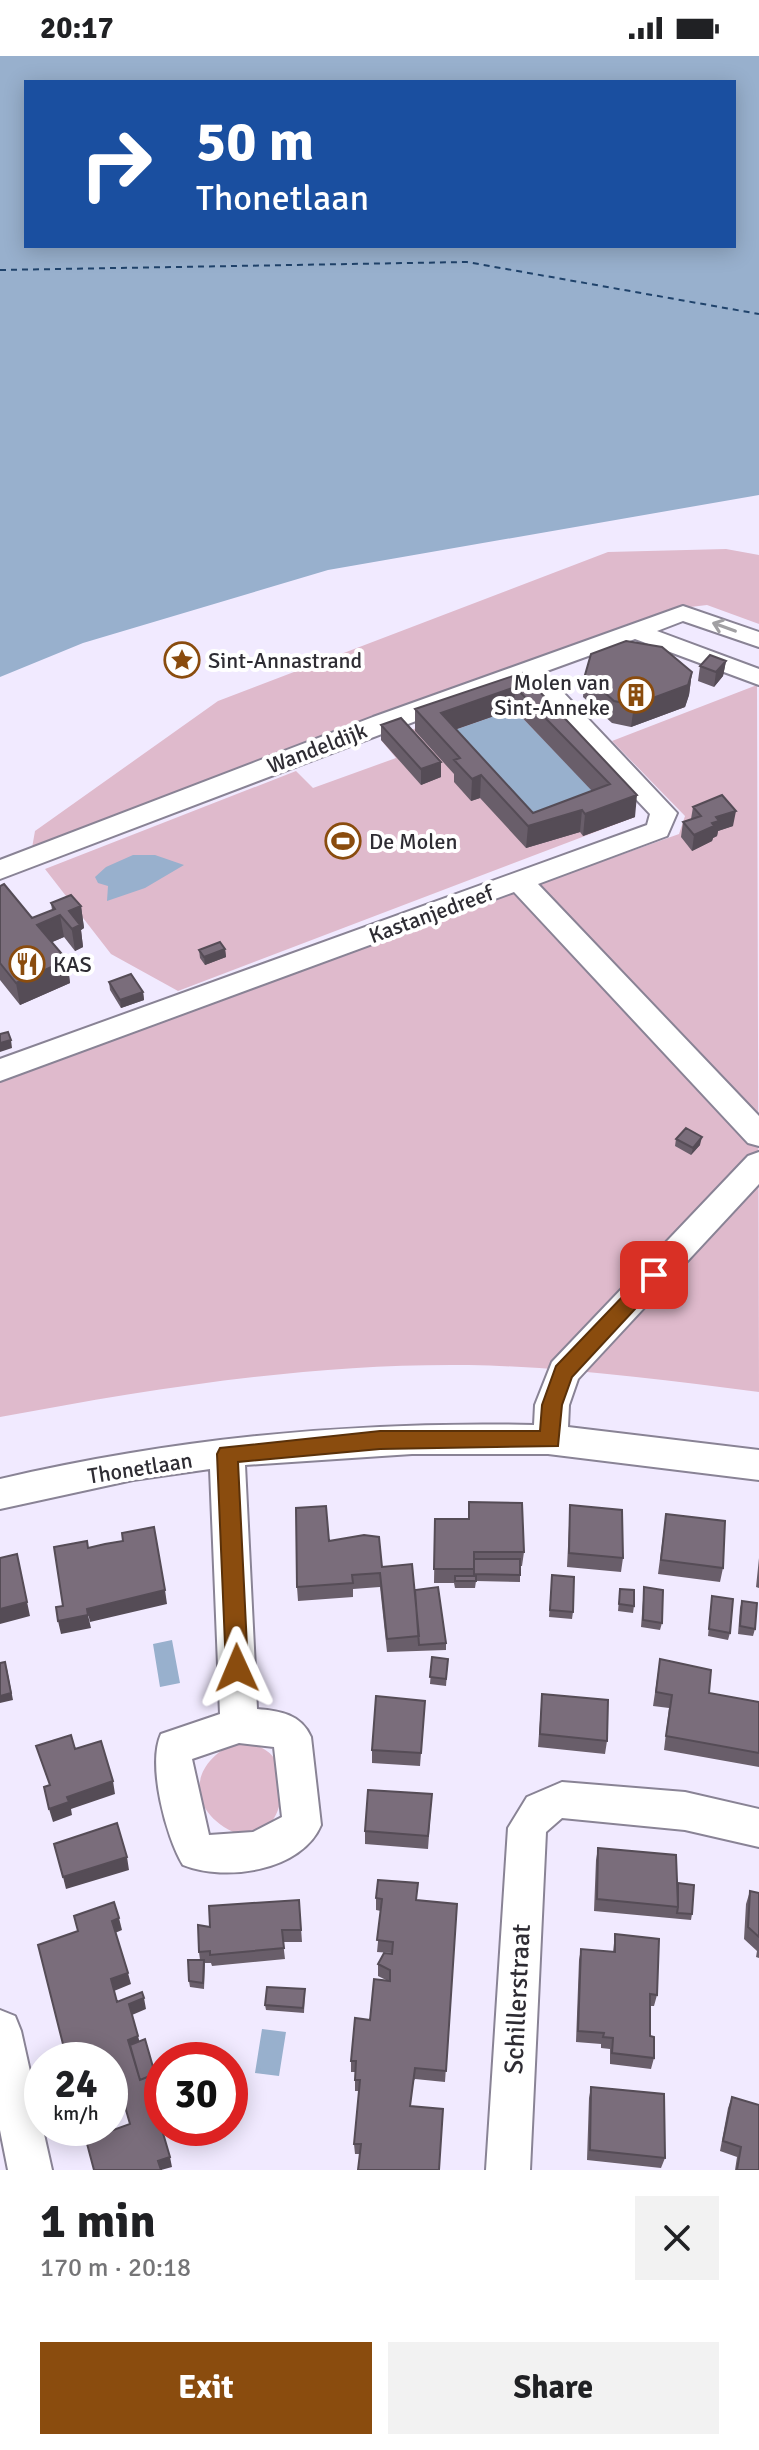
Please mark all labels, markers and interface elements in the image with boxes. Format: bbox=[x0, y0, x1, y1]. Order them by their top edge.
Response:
text: 20:17 bbox=[40, 10, 114, 47]
text: 50 m bbox=[196, 107, 314, 176]
icon: right bbox=[64, 112, 168, 216]
text: Thonetlaan bbox=[196, 176, 369, 221]
one-way arrow bbox=[712, 619, 737, 634]
place icon: Sint-Annastrand bbox=[163, 641, 201, 679]
place label: Sint-Annastrand bbox=[208, 647, 362, 674]
place label: Molen van Sint-Anneke bbox=[494, 669, 610, 721]
building icon: Molen van Sint-Anneke bbox=[617, 676, 655, 714]
street label: Wandeldijk bbox=[263, 717, 371, 779]
sports icon: De Molen bbox=[324, 822, 362, 860]
place label: De Molen bbox=[369, 828, 458, 855]
street label: Kastanjedreef bbox=[365, 878, 499, 949]
restaurant icon: KAS bbox=[8, 945, 46, 983]
place label: KAS bbox=[53, 951, 92, 978]
pin bbox=[620, 1241, 688, 1309]
icon: arrive bbox=[632, 1253, 676, 1297]
street label: Thonetlaan bbox=[86, 1446, 194, 1490]
position arrow bbox=[195, 1626, 279, 1710]
street label: Schillerstraat bbox=[498, 1923, 538, 2075]
speed limit sign: 30 bbox=[144, 2042, 248, 2146]
text: 24 bbox=[54, 2059, 98, 2109]
text: km/h bbox=[53, 2101, 99, 2126]
text: 1 min bbox=[40, 2192, 156, 2251]
button: close bbox=[635, 2196, 719, 2280]
text: 170 m · 20:18 bbox=[40, 2252, 191, 2284]
button: Exit bbox=[40, 2342, 372, 2434]
button: Share bbox=[388, 2342, 719, 2434]

